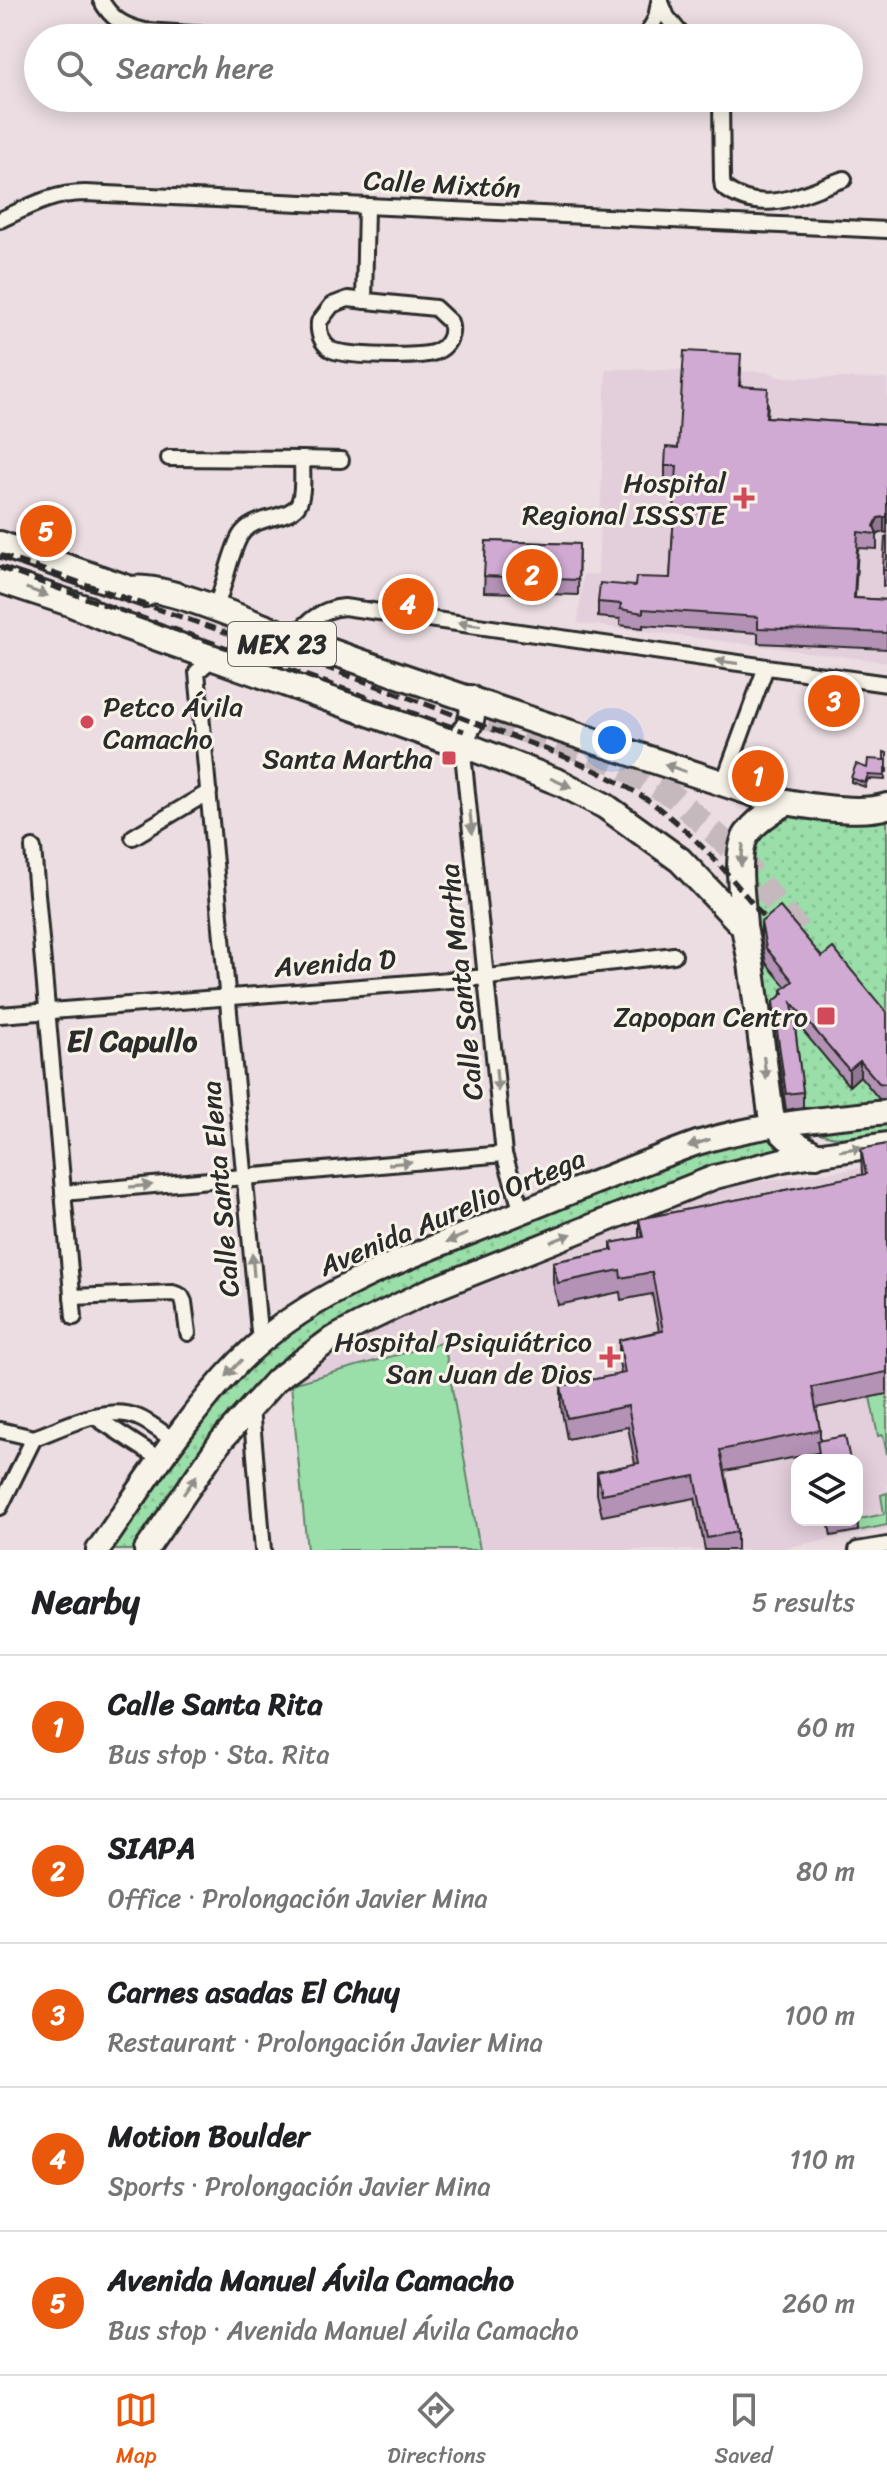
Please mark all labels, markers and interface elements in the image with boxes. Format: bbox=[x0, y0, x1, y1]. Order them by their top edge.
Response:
search box bbox=[24, 24, 863, 112]
text: Search here bbox=[116, 41, 274, 95]
icon: search bbox=[52, 46, 96, 90]
street label: Calle Mixtón bbox=[362, 155, 522, 213]
place label: Hospital Regional ISSSTE bbox=[522, 458, 727, 539]
marker: Hospital Regional ISSSTE bbox=[733, 487, 755, 509]
pin: 5 bbox=[20, 501, 72, 561]
pin: 2 bbox=[506, 545, 558, 605]
pin: 4 bbox=[382, 574, 434, 634]
one-way arrow bbox=[25, 587, 49, 599]
one-way arrow bbox=[456, 617, 481, 630]
road number: MEX 23 bbox=[228, 622, 336, 666]
one-way arrow bbox=[714, 655, 739, 668]
pin: 3 bbox=[808, 671, 860, 731]
place label: Petco Ávila Camacho bbox=[103, 682, 243, 763]
marker: Petco Ávila Camacho bbox=[78, 713, 96, 731]
your location bbox=[592, 720, 632, 760]
place label: Santa Martha bbox=[262, 734, 433, 783]
pin: 1 bbox=[732, 746, 784, 806]
marker: Santa Martha bbox=[440, 749, 458, 767]
one-way arrow bbox=[663, 761, 687, 773]
one-way arrow bbox=[549, 777, 572, 790]
one-way arrow bbox=[464, 810, 477, 835]
one-way arrow bbox=[736, 843, 749, 868]
street label: Calle Santa Martha bbox=[424, 861, 498, 1103]
street label: Avenida D bbox=[272, 934, 398, 992]
place label: Zapopan Centro bbox=[613, 992, 808, 1041]
marker: Zapopan Centro bbox=[815, 1005, 837, 1027]
district label: El Capullo bbox=[67, 1014, 197, 1068]
one-way arrow bbox=[759, 1056, 772, 1081]
one-way arrow bbox=[491, 1068, 504, 1093]
street label: Calle Santa Elena bbox=[186, 1079, 254, 1299]
street label: Avenida Aurelio Ortega bbox=[310, 1134, 593, 1291]
one-way arrow bbox=[687, 1137, 711, 1149]
one-way arrow bbox=[839, 1143, 864, 1155]
one-way arrow bbox=[388, 1157, 413, 1170]
one-way arrow bbox=[129, 1179, 154, 1192]
one-way arrow bbox=[549, 1231, 573, 1244]
one-way arrow bbox=[445, 1232, 469, 1245]
one-way arrow bbox=[247, 1252, 260, 1277]
place label: Hospital Psiquiátrico San Juan de Dios bbox=[334, 1317, 592, 1398]
marker: Hospital Psiquiátrico San Juan de Dios bbox=[599, 1346, 621, 1368]
one-way arrow bbox=[226, 1358, 244, 1377]
map controls bbox=[791, 1454, 863, 1526]
button: layers bbox=[791, 1454, 863, 1526]
one-way arrow bbox=[182, 1475, 197, 1496]
text: Nearby bbox=[32, 1572, 140, 1632]
text: 5 results bbox=[752, 1579, 855, 1625]
text: Calle Santa Rita bbox=[108, 1677, 323, 1731]
text: 1 bbox=[52, 1704, 64, 1750]
text: 60 m bbox=[797, 1704, 855, 1750]
text: Bus stop · Sta. Rita bbox=[108, 1731, 330, 1777]
text: SIAPA bbox=[108, 1821, 195, 1875]
text: 2 bbox=[50, 1848, 66, 1894]
text: 80 m bbox=[796, 1848, 855, 1894]
text: Office · Prolongación Javier Mina bbox=[108, 1875, 488, 1921]
text: Carnes asadas El Chuy bbox=[108, 1965, 400, 2019]
text: 3 bbox=[51, 1992, 65, 2038]
text: 100 m bbox=[784, 1992, 855, 2038]
text: Restaurant · Prolongación Javier Mina bbox=[108, 2019, 543, 2065]
text: Motion Boulder bbox=[108, 2109, 309, 2163]
text: 4 bbox=[50, 2136, 66, 2182]
text: 110 m bbox=[790, 2136, 855, 2182]
text: Sports · Prolongación Javier Mina bbox=[108, 2163, 491, 2209]
text: Avenida Manuel Ávila Camacho bbox=[108, 2253, 514, 2307]
text: 5 bbox=[50, 2280, 66, 2326]
text: 260 m bbox=[782, 2280, 855, 2326]
text: Bus stop · Avenida Manuel Ávila Camacho bbox=[108, 2307, 579, 2353]
tab: Map bbox=[114, 2388, 158, 2475]
tab: Directions bbox=[387, 2388, 486, 2475]
tab: Saved bbox=[715, 2388, 773, 2475]

